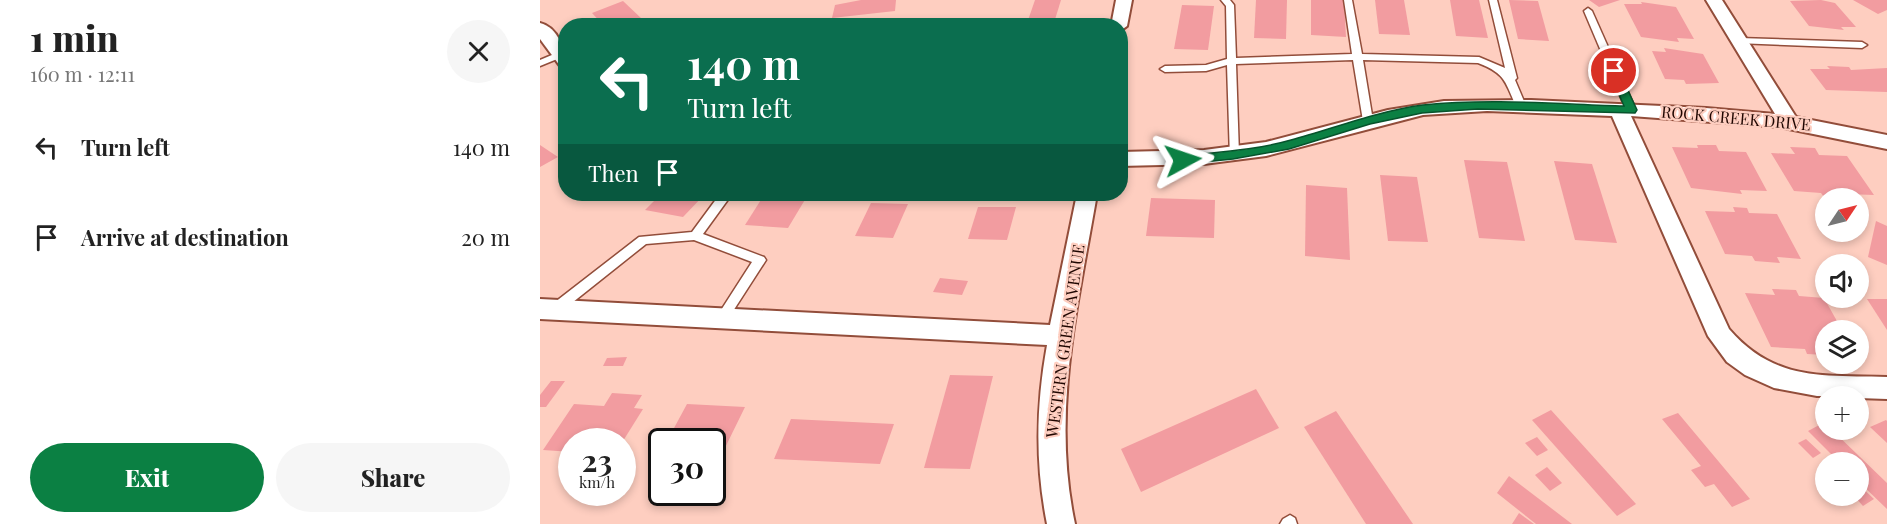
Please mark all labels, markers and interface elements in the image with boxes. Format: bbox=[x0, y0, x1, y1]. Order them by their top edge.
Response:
text: 1 min bbox=[30, 13, 119, 61]
button: close bbox=[447, 20, 510, 83]
text: 140 m bbox=[687, 35, 800, 91]
icon: left bbox=[588, 42, 666, 120]
pin bbox=[1588, 45, 1639, 96]
icon: arrive bbox=[1597, 54, 1630, 87]
text: 160 m · 12:11 bbox=[30, 60, 135, 87]
text: Turn left bbox=[687, 89, 791, 125]
street label: ROCK CREEK DRIVE bbox=[1660, 101, 1812, 135]
position arrow bbox=[1151, 128, 1215, 192]
icon: left bbox=[30, 131, 63, 164]
text: Turn left bbox=[81, 132, 170, 162]
text: 140 m bbox=[453, 132, 510, 162]
icon: arrive bbox=[651, 156, 684, 189]
text: Then bbox=[588, 158, 639, 188]
north arrow bbox=[1815, 188, 1869, 242]
map controls bbox=[1815, 188, 1869, 506]
icon: arrive bbox=[30, 221, 63, 254]
text: Arrive at destination bbox=[81, 222, 289, 252]
text: 20 m bbox=[461, 222, 510, 252]
street label: WESTERN GREEN AVENUE bbox=[1040, 243, 1088, 440]
button: sound bbox=[1815, 254, 1869, 308]
button: layers bbox=[1815, 320, 1869, 374]
button: + bbox=[1815, 386, 1869, 440]
speed limit sign: 30 bbox=[648, 428, 726, 506]
text: 23 bbox=[582, 440, 612, 480]
button: Exit bbox=[30, 443, 264, 512]
button: Share bbox=[276, 443, 510, 512]
button: − bbox=[1815, 452, 1869, 506]
text: km/h bbox=[579, 472, 615, 492]

